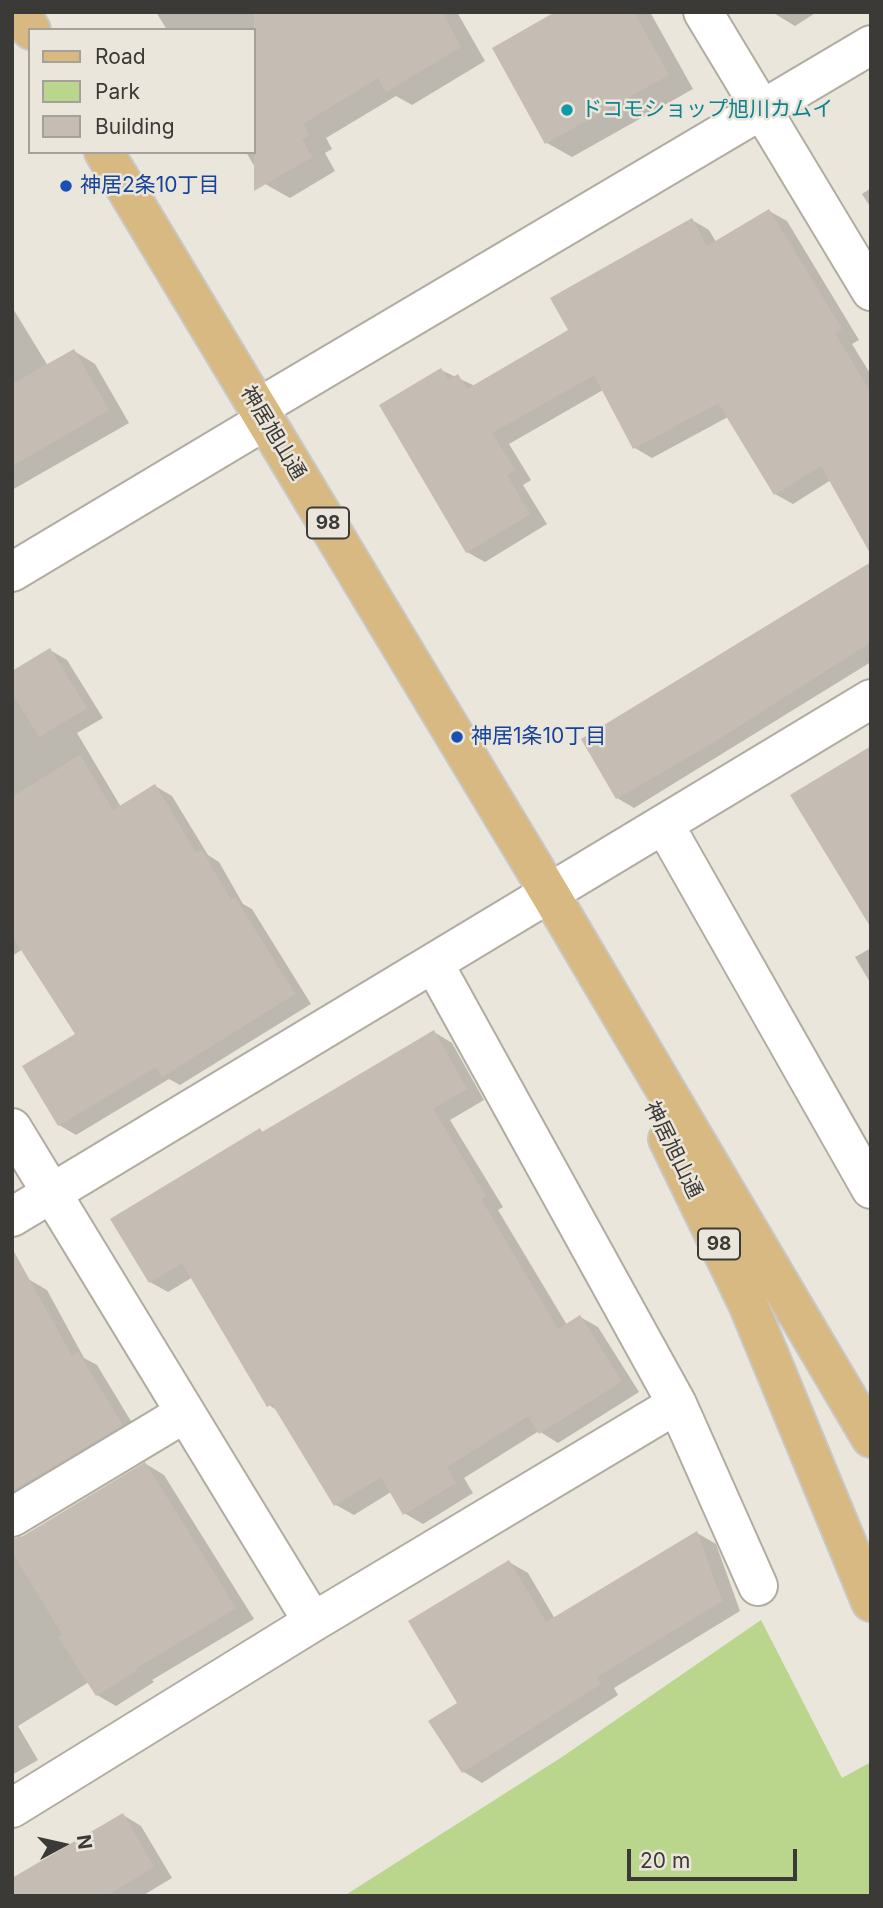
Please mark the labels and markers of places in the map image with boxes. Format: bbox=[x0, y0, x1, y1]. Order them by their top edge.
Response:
place label: ドコモショップ旭川カムイ bbox=[581, 97, 833, 123]
marker: ドコモショップ旭川カムイ bbox=[559, 102, 575, 118]
place label: 神居2条10丁目 bbox=[80, 173, 220, 199]
marker: 神居2条10丁目 bbox=[58, 178, 74, 194]
place label: 神居1条10丁目 bbox=[471, 724, 606, 750]
marker: 神居1条10丁目 bbox=[449, 729, 465, 745]

